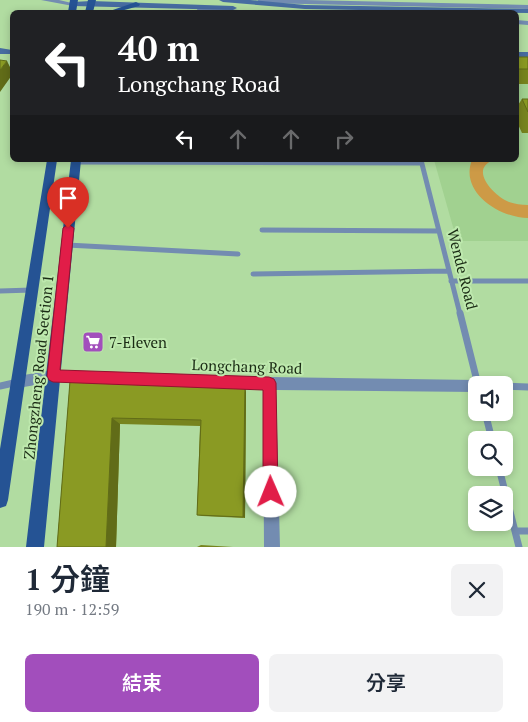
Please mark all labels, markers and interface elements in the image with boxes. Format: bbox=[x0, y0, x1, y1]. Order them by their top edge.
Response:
text: 40 m bbox=[118, 25, 199, 71]
icon: left bbox=[35, 30, 100, 95]
text: Longchang Road bbox=[118, 69, 280, 98]
icon: left bbox=[171, 125, 199, 153]
icon: ahead bbox=[224, 125, 252, 153]
icon: ahead bbox=[277, 125, 305, 153]
icon: right bbox=[330, 125, 358, 153]
pin bbox=[47, 177, 89, 228]
icon: arrive bbox=[54, 184, 82, 212]
street label: Wende Road bbox=[443, 227, 483, 311]
street label: Zhongzheng Road Section 1 bbox=[18, 274, 58, 460]
supermarket icon: 7-Eleven bbox=[81, 330, 105, 354]
place label: 7-Eleven bbox=[109, 332, 167, 352]
street label: Longchang Road bbox=[191, 354, 303, 378]
map controls bbox=[468, 376, 513, 531]
button: sound bbox=[468, 376, 513, 421]
button: search bbox=[468, 431, 513, 476]
position arrow bbox=[244, 465, 296, 517]
button: layers bbox=[468, 486, 513, 531]
text: 1 分鐘 bbox=[25, 559, 110, 599]
button: close bbox=[451, 564, 503, 616]
text: 190 m · 12:59 bbox=[25, 598, 119, 620]
button: 結束 bbox=[25, 654, 259, 712]
button: 分享 bbox=[269, 654, 503, 712]

